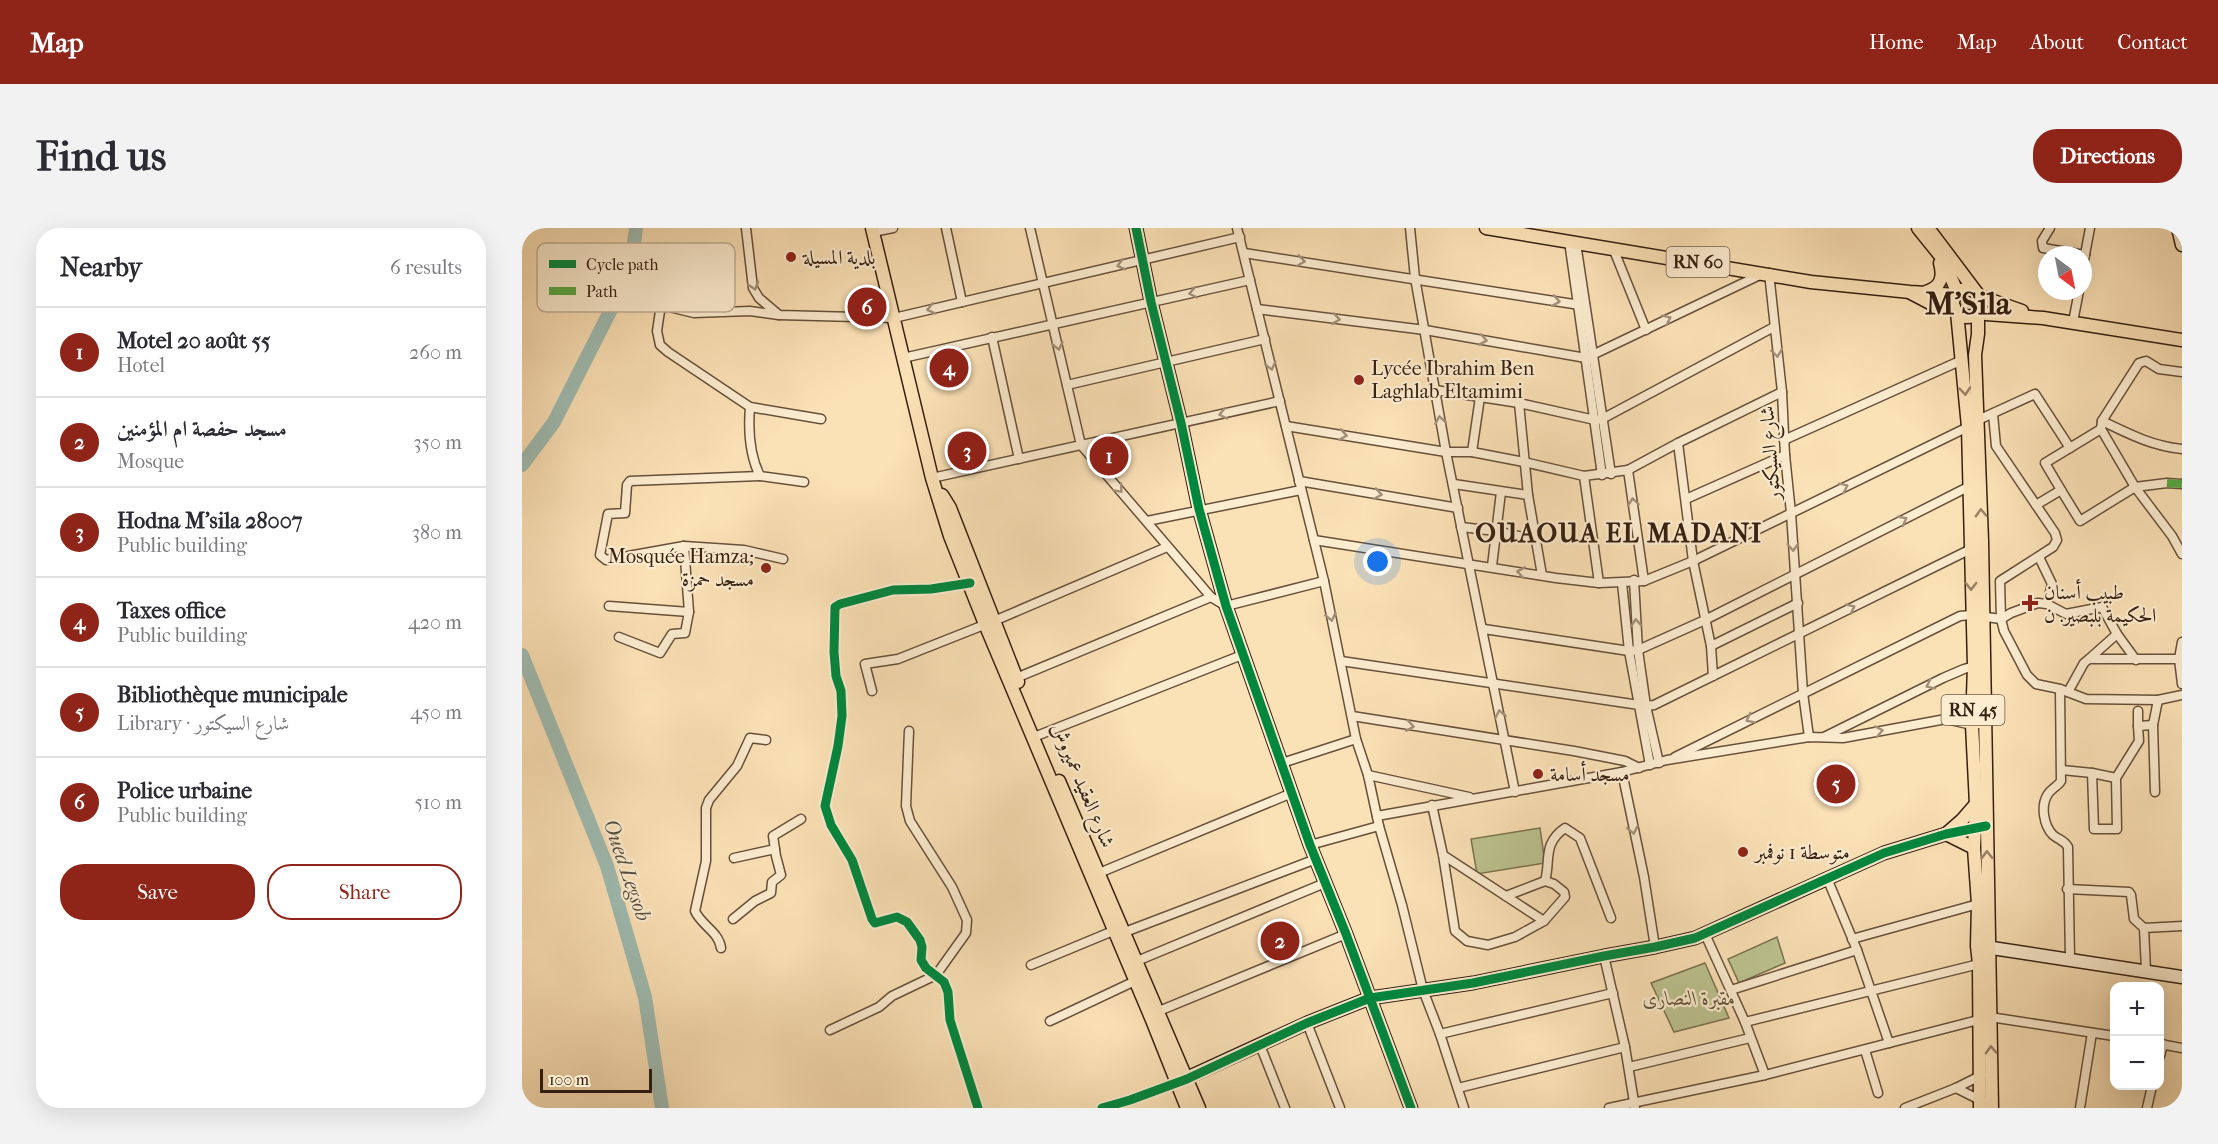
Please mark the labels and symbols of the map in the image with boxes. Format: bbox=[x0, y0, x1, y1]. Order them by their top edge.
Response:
legend bbox=[537, 243, 735, 312]
place label: بلدية المسيلة bbox=[802, 246, 875, 270]
north arrow bbox=[2038, 246, 2092, 300]
road number: RN 60 bbox=[1666, 247, 1730, 277]
marker: بلدية المسيلة bbox=[784, 250, 798, 264]
text: Cycle path bbox=[586, 255, 658, 274]
one-way arrow bbox=[1297, 255, 1306, 267]
one-way arrow bbox=[1116, 257, 1126, 270]
one-way arrow bbox=[747, 280, 759, 290]
text: Path bbox=[586, 282, 618, 301]
pin: 6 bbox=[848, 284, 886, 329]
one-way arrow bbox=[1188, 285, 1198, 298]
district label: M'Sila bbox=[1925, 285, 2012, 322]
one-way arrow bbox=[1551, 294, 1561, 307]
one-way arrow bbox=[927, 302, 937, 315]
one-way arrow bbox=[1331, 312, 1341, 324]
one-way arrow bbox=[1661, 315, 1672, 327]
one-way arrow bbox=[1477, 333, 1487, 346]
one-way arrow bbox=[1051, 341, 1064, 351]
pin: 4 bbox=[930, 346, 968, 390]
one-way arrow bbox=[1770, 348, 1783, 357]
place label: Lycée Ibrahim Ben Laghlab Eltamimi bbox=[1371, 357, 1535, 403]
one-way arrow bbox=[1264, 361, 1277, 371]
marker: Lycée Ibrahim Ben Laghlab Eltamimi bbox=[1352, 373, 1366, 387]
one-way arrow bbox=[1958, 387, 1971, 396]
street label: شارع السيكتور bbox=[1755, 405, 1791, 503]
one-way arrow bbox=[1218, 407, 1228, 420]
one-way arrow bbox=[1435, 415, 1447, 424]
pin: 3 bbox=[948, 428, 986, 474]
one-way arrow bbox=[1338, 428, 1348, 441]
pin: 1 bbox=[1090, 434, 1128, 478]
one-way arrow bbox=[1112, 482, 1123, 493]
one-way arrow bbox=[1837, 483, 1848, 495]
one-way arrow bbox=[1372, 487, 1382, 500]
one-way arrow bbox=[1627, 498, 1639, 507]
one-way arrow bbox=[1975, 508, 1988, 517]
one-way arrow bbox=[1897, 515, 1908, 527]
district label: OUAOUA EL MADANI bbox=[1475, 518, 1763, 549]
one-way arrow bbox=[1787, 542, 1800, 551]
place label: Mosquée Hamza; مسجد حمزة bbox=[608, 545, 754, 592]
your location bbox=[1363, 547, 1392, 576]
marker: Mosquée Hamza; مسجد حمزة bbox=[759, 561, 773, 575]
one-way arrow bbox=[1516, 566, 1526, 578]
place label: طبيب أسنان الحكيمة بلبصير. ن bbox=[2044, 578, 2156, 627]
one-way arrow bbox=[1965, 582, 1977, 591]
marker: طبيب أسنان الحكيمة بلبصير. ن bbox=[2021, 594, 2039, 612]
one-way arrow bbox=[1845, 603, 1856, 615]
one-way arrow bbox=[1324, 612, 1337, 622]
one-way arrow bbox=[1630, 618, 1643, 627]
one-way arrow bbox=[1925, 677, 1936, 689]
road number: RN 45 bbox=[1942, 695, 2004, 725]
one-way arrow bbox=[1494, 709, 1507, 719]
one-way arrow bbox=[1746, 712, 1757, 723]
street label: شارع العقيد عميروش bbox=[1041, 719, 1120, 853]
one-way arrow bbox=[1406, 719, 1415, 731]
one-way arrow bbox=[1874, 725, 1884, 738]
place label: مسجد أسامة bbox=[1550, 760, 1630, 786]
pin: 5 bbox=[1816, 762, 1856, 806]
marker: مسجد أسامة bbox=[1531, 767, 1545, 781]
water label: Oued Legsob bbox=[598, 816, 656, 924]
one-way arrow bbox=[1626, 824, 1639, 834]
place label: متوسطة 1 نوفمبر bbox=[1753, 841, 1850, 865]
marker: متوسطة 1 نوفمبر bbox=[1736, 845, 1750, 859]
one-way arrow bbox=[1981, 850, 1993, 859]
pin: 2 bbox=[1260, 918, 1299, 964]
park label: مقبرة النصارى bbox=[1642, 987, 1736, 1011]
one-way arrow bbox=[1984, 1045, 1997, 1054]
scale bar bbox=[540, 1066, 652, 1094]

